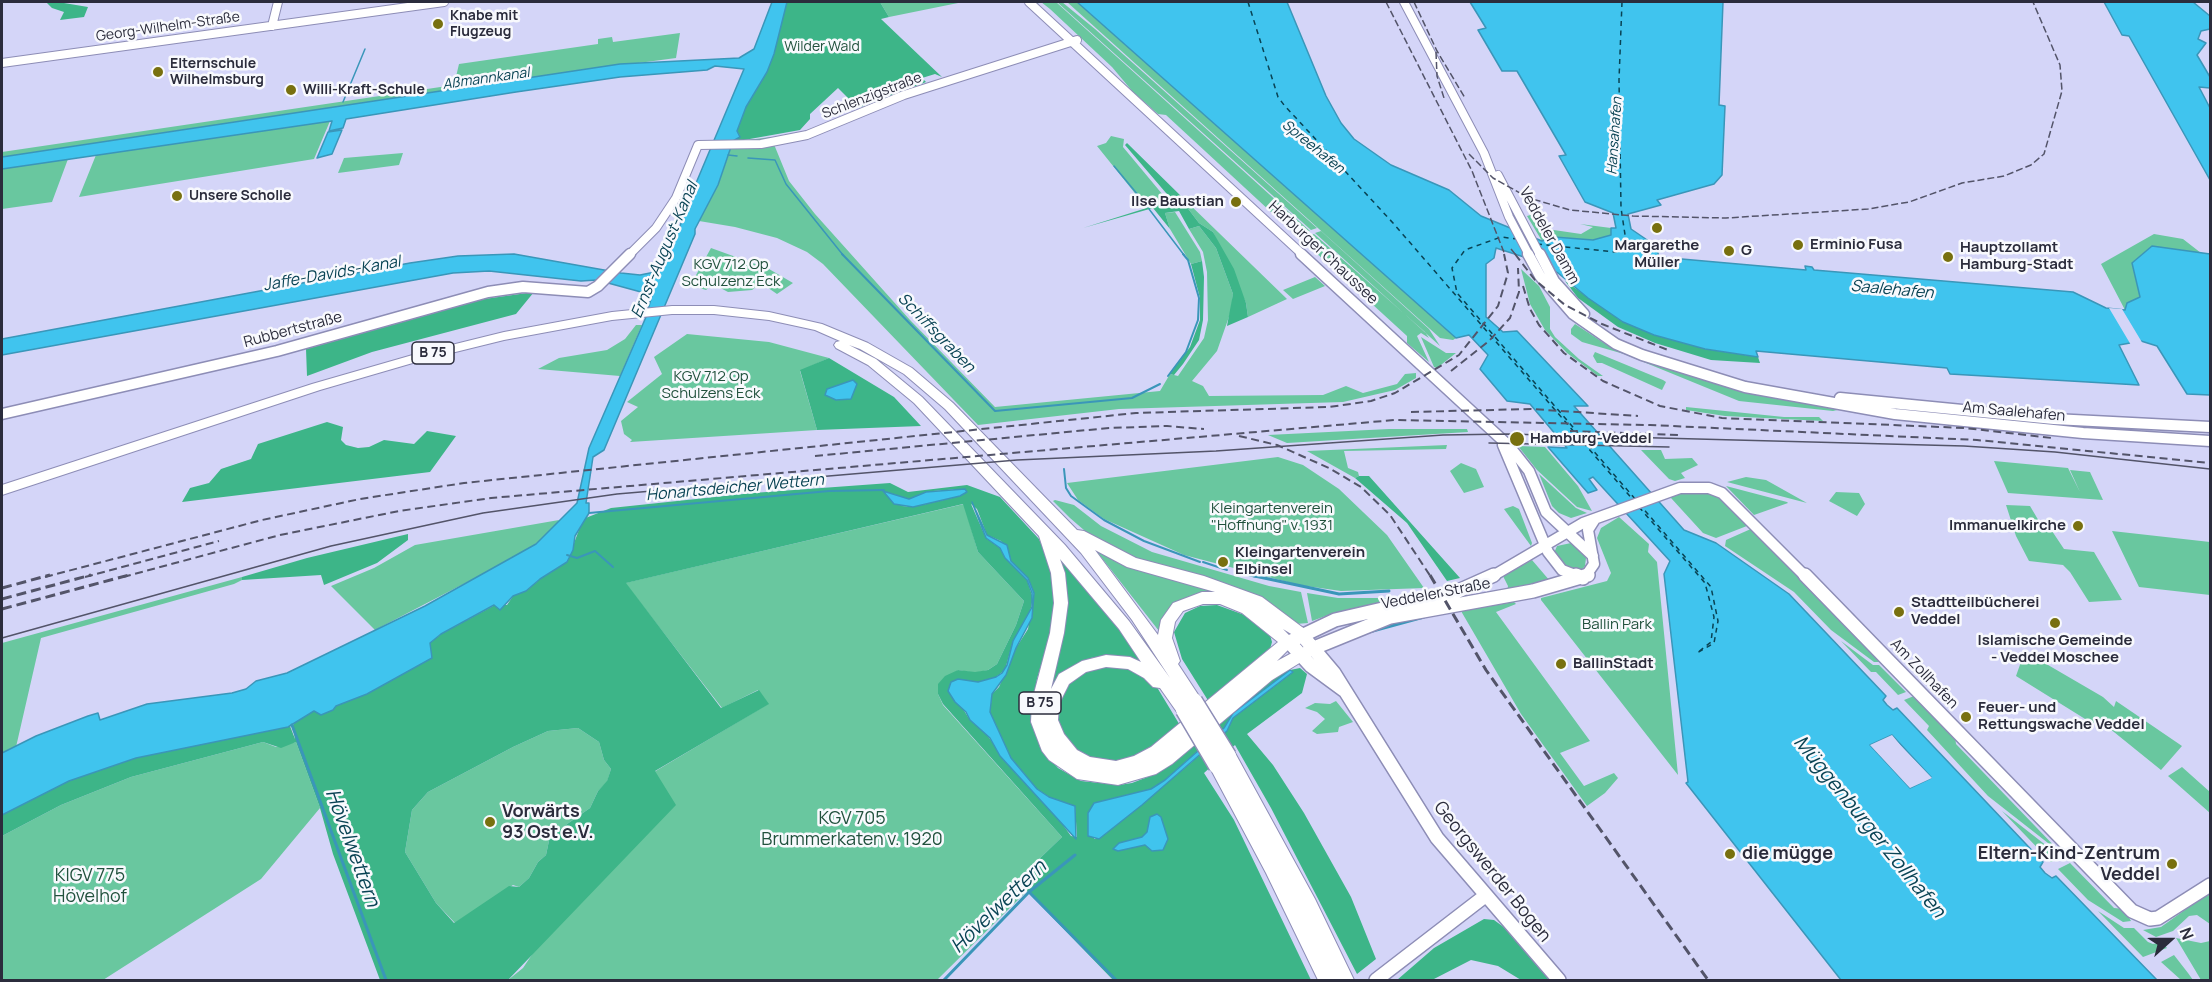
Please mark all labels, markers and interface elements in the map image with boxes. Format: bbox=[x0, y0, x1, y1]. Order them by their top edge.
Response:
place label: Knabe mit Flugzeug bbox=[450, 8, 518, 40]
street label: Georg-Wilhelm-Straße bbox=[95, 9, 241, 45]
marker: Knabe mit Flugzeug bbox=[431, 17, 445, 31]
park label: Wilder Wald bbox=[784, 39, 860, 55]
place label: Elternschule Wilhelmsburg bbox=[170, 56, 264, 88]
marker: Elternschule Wilhelmsburg bbox=[151, 65, 165, 79]
water label: Aßmannkanal bbox=[441, 65, 531, 93]
street label: Schlenzigstraße bbox=[820, 69, 924, 123]
place label: Willi-Kraft-Schule bbox=[303, 82, 425, 98]
marker: Willi-Kraft-Schule bbox=[284, 83, 298, 97]
water label: Hansahafen bbox=[1604, 97, 1626, 175]
water label: Spreehafen bbox=[1278, 117, 1348, 177]
water label: Ernst-August-Kanal bbox=[628, 179, 702, 321]
street label: Veddeler Damm bbox=[1515, 184, 1583, 288]
place label: Unsere Scholle bbox=[189, 188, 291, 204]
marker: Unsere Scholle bbox=[170, 189, 184, 203]
place label: Ilse Baustian bbox=[1131, 193, 1224, 211]
marker: Ilse Baustian bbox=[1229, 195, 1243, 209]
street label: Harburger Chaussee bbox=[1265, 198, 1381, 308]
marker: Margarethe Müller bbox=[1650, 221, 1664, 235]
place label: Erminio Fusa bbox=[1810, 236, 1902, 254]
place label: Margarethe Müller bbox=[1615, 237, 1699, 272]
marker: Erminio Fusa bbox=[1791, 238, 1805, 252]
place label: Hauptzollamt Hamburg-Stadt bbox=[1960, 239, 2074, 274]
place label: G bbox=[1741, 242, 1752, 260]
marker: G bbox=[1722, 244, 1736, 258]
marker: Hauptzollamt Hamburg-Stadt bbox=[1941, 250, 1955, 264]
water label: Jaffe-Davids-Kanal bbox=[262, 252, 402, 296]
park label: KGV 712 Op Schulzenz Eck bbox=[682, 256, 780, 291]
water label: Saalehafen bbox=[1850, 277, 1934, 303]
water label: Schiffsgraben bbox=[893, 289, 979, 377]
street label: Rubbertstraße bbox=[242, 308, 344, 352]
road number: B 75 bbox=[412, 342, 454, 364]
park label: KGV 712 Op Schulzens Eck bbox=[662, 368, 760, 403]
street label: Am Saalehafen bbox=[1962, 399, 2066, 425]
marker: Hamburg-Veddel bbox=[1508, 430, 1526, 448]
place label: Hamburg-Veddel bbox=[1530, 430, 1652, 448]
water label: Honartsdeicher Wettern bbox=[645, 471, 825, 505]
park label: Kleingartenverein "Hoffnung" v. 1931 bbox=[1211, 500, 1333, 535]
place label: Immanuelkirche bbox=[1949, 517, 2066, 535]
marker: Immanuelkirche bbox=[2071, 519, 2085, 533]
place label: Kleingartenverein Elbinsel bbox=[1235, 544, 1365, 579]
marker: Kleingartenverein Elbinsel bbox=[1216, 555, 1230, 569]
street label: Veddeler Straße bbox=[1380, 575, 1492, 613]
place label: Stadtteilbücherei Veddel bbox=[1911, 594, 2040, 629]
marker: Stadtteilbücherei Veddel bbox=[1892, 605, 1906, 619]
park label: Ballin Park bbox=[1582, 616, 1652, 634]
marker: Islamische Gemeinde - Veddel Moschee bbox=[2048, 616, 2062, 630]
place label: Islamische Gemeinde - Veddel Moschee bbox=[1978, 632, 2132, 667]
street label: Am Zollhafen bbox=[1886, 635, 1962, 713]
place label: BallinStadt bbox=[1573, 655, 1654, 673]
marker: BallinStadt bbox=[1554, 657, 1568, 671]
road number: B 75 bbox=[1019, 692, 1061, 714]
place label: Feuer- und Rettungswache Veddel bbox=[1978, 699, 2145, 734]
marker: Feuer- und Rettungswache Veddel bbox=[1959, 710, 1973, 724]
water label: Müggenburger Zollhafen bbox=[1788, 731, 1950, 923]
water label: Hövelwettern bbox=[320, 786, 384, 910]
street label: Georgswerder Bogen bbox=[1429, 797, 1555, 947]
place label: Vorwärts 93 Ost e.V. bbox=[502, 801, 594, 844]
park label: KGV 705 Brummerkaten v. 1920 bbox=[761, 808, 943, 850]
marker: Vorwärts 93 Ost e.V. bbox=[483, 815, 497, 829]
place label: die mügge bbox=[1742, 843, 1833, 865]
place label: Eltern-Kind-Zentrum Veddel bbox=[1978, 843, 2160, 886]
marker: die mügge bbox=[1723, 847, 1737, 861]
water label: Hövelwettern bbox=[946, 855, 1052, 959]
marker: Eltern-Kind-Zentrum Veddel bbox=[2165, 857, 2179, 871]
park label: KlGV 775 Hövelhof bbox=[53, 865, 127, 908]
north arrow bbox=[2140, 910, 2200, 970]
text: N bbox=[2174, 924, 2199, 943]

